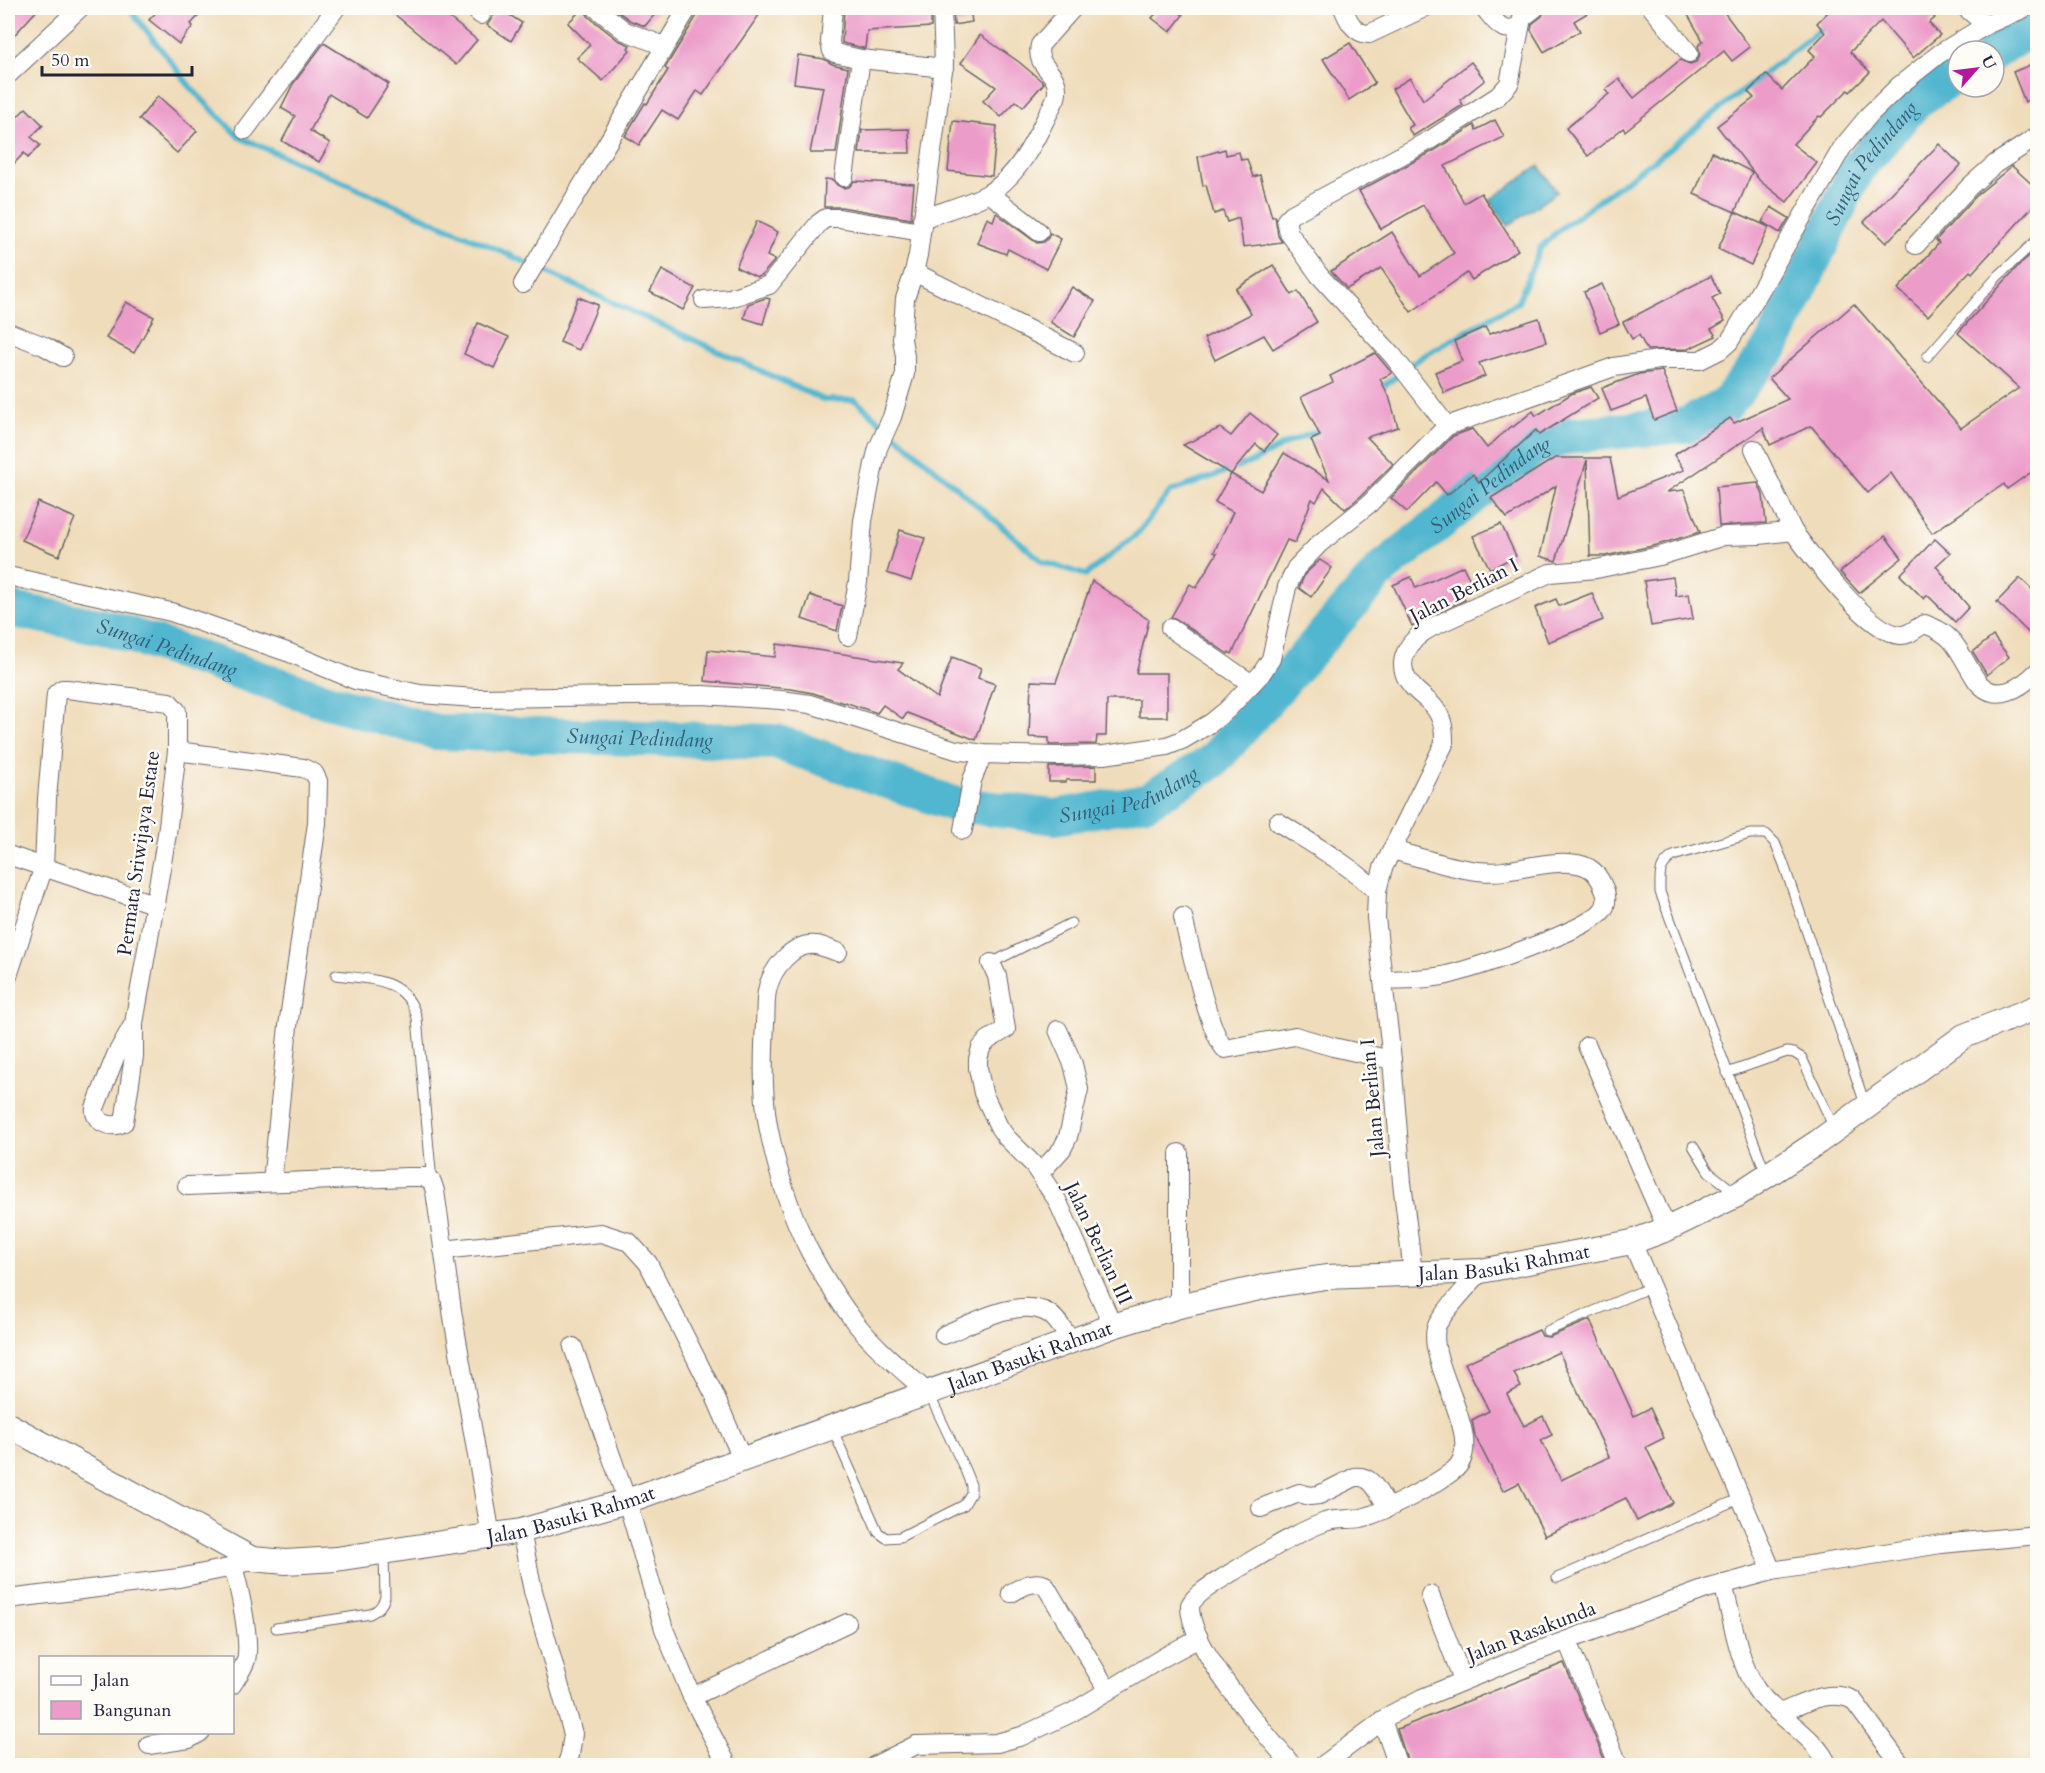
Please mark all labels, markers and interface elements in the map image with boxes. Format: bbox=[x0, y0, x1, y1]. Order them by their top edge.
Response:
scale bar bbox=[42, 39, 192, 77]
north arrow bbox=[1946, 39, 2006, 99]
text: 50 m bbox=[51, 48, 90, 73]
text: U bbox=[1976, 51, 2001, 73]
water label: Sungai Pedindang bbox=[1818, 95, 1925, 230]
water label: Sungai Pedindang bbox=[1423, 429, 1554, 541]
street label: Jalan Berlian I bbox=[1403, 551, 1523, 631]
water label: Sungai Pedindang bbox=[94, 612, 242, 685]
water label: Sungai Pedindang bbox=[566, 722, 714, 755]
street label: Permata Sriwijaya Estate bbox=[111, 749, 166, 957]
water label: Sungai Pedindang bbox=[1057, 759, 1204, 831]
street label: Jalan Berlian I bbox=[1354, 1038, 1391, 1161]
street label: Jalan Berlian III bbox=[1057, 1175, 1139, 1309]
street label: Jalan Basuki Rahmat bbox=[1415, 1237, 1592, 1288]
street label: Jalan Basuki Rahmat bbox=[941, 1314, 1117, 1399]
street label: Jalan Basuki Rahmat bbox=[482, 1479, 659, 1550]
street label: Jalan Rasakunda bbox=[1460, 1594, 1600, 1670]
legend bbox=[39, 1656, 234, 1734]
text: Jalan bbox=[90, 1668, 130, 1693]
text: Bangunan bbox=[93, 1698, 172, 1723]

